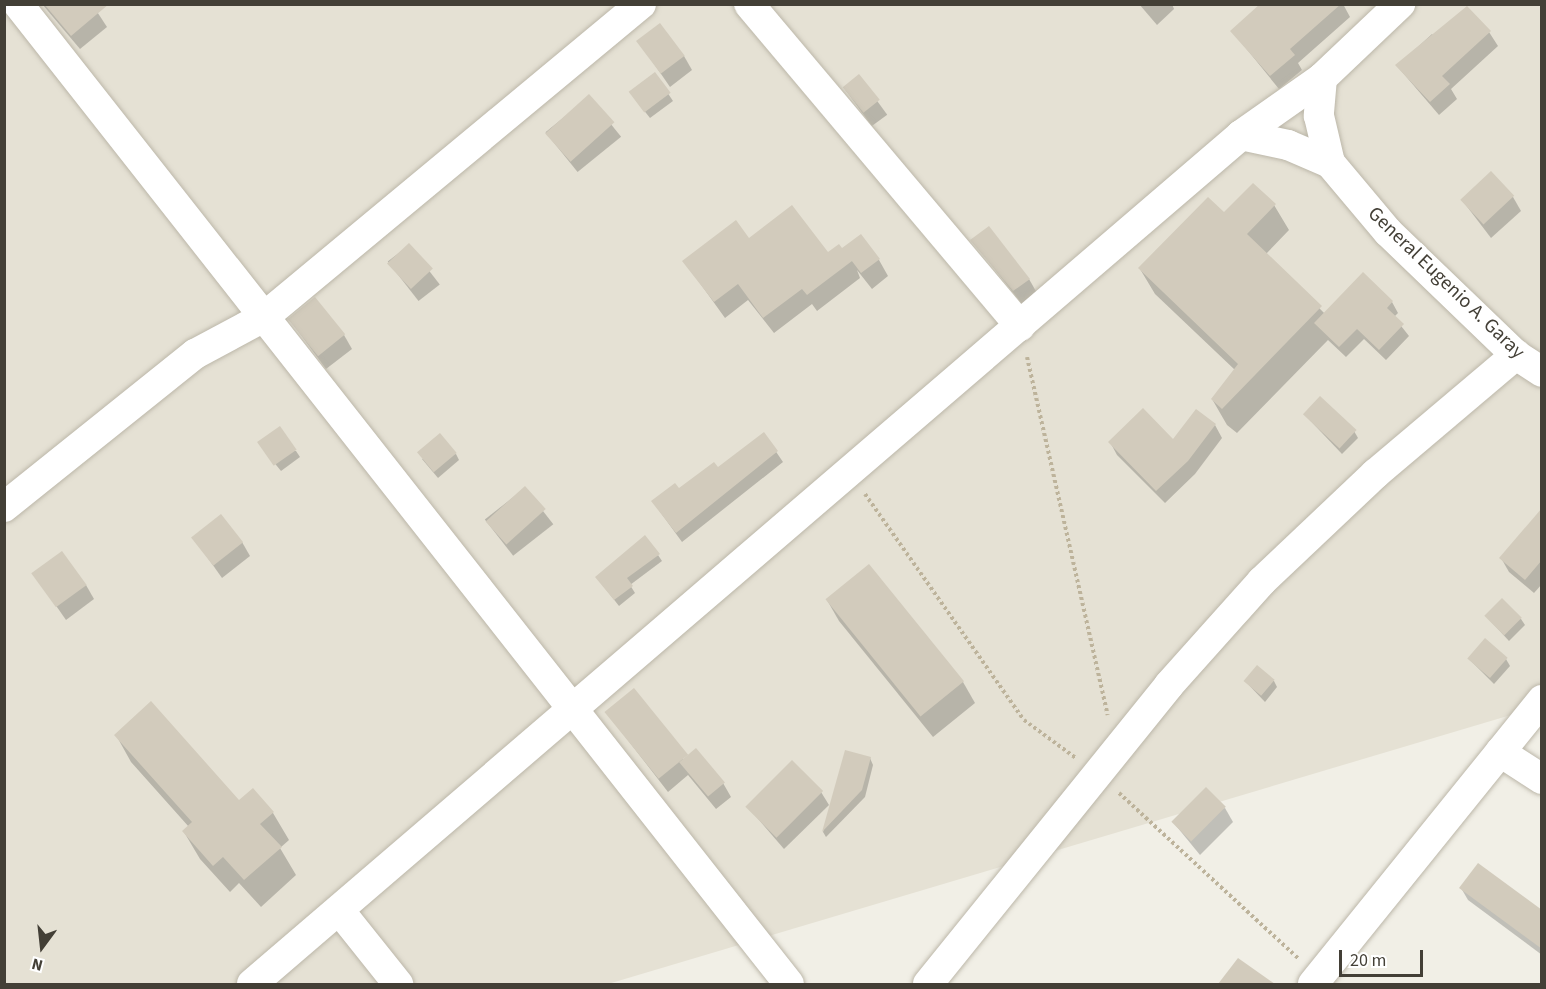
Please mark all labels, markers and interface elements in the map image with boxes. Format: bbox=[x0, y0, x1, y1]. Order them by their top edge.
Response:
street label: General Eugenio A. Garay bbox=[1363, 202, 1529, 364]
north arrow bbox=[12, 917, 72, 977]
scale bar bbox=[1342, 938, 1426, 976]
text: 20 m bbox=[1350, 948, 1386, 973]
text: N bbox=[29, 952, 45, 976]

